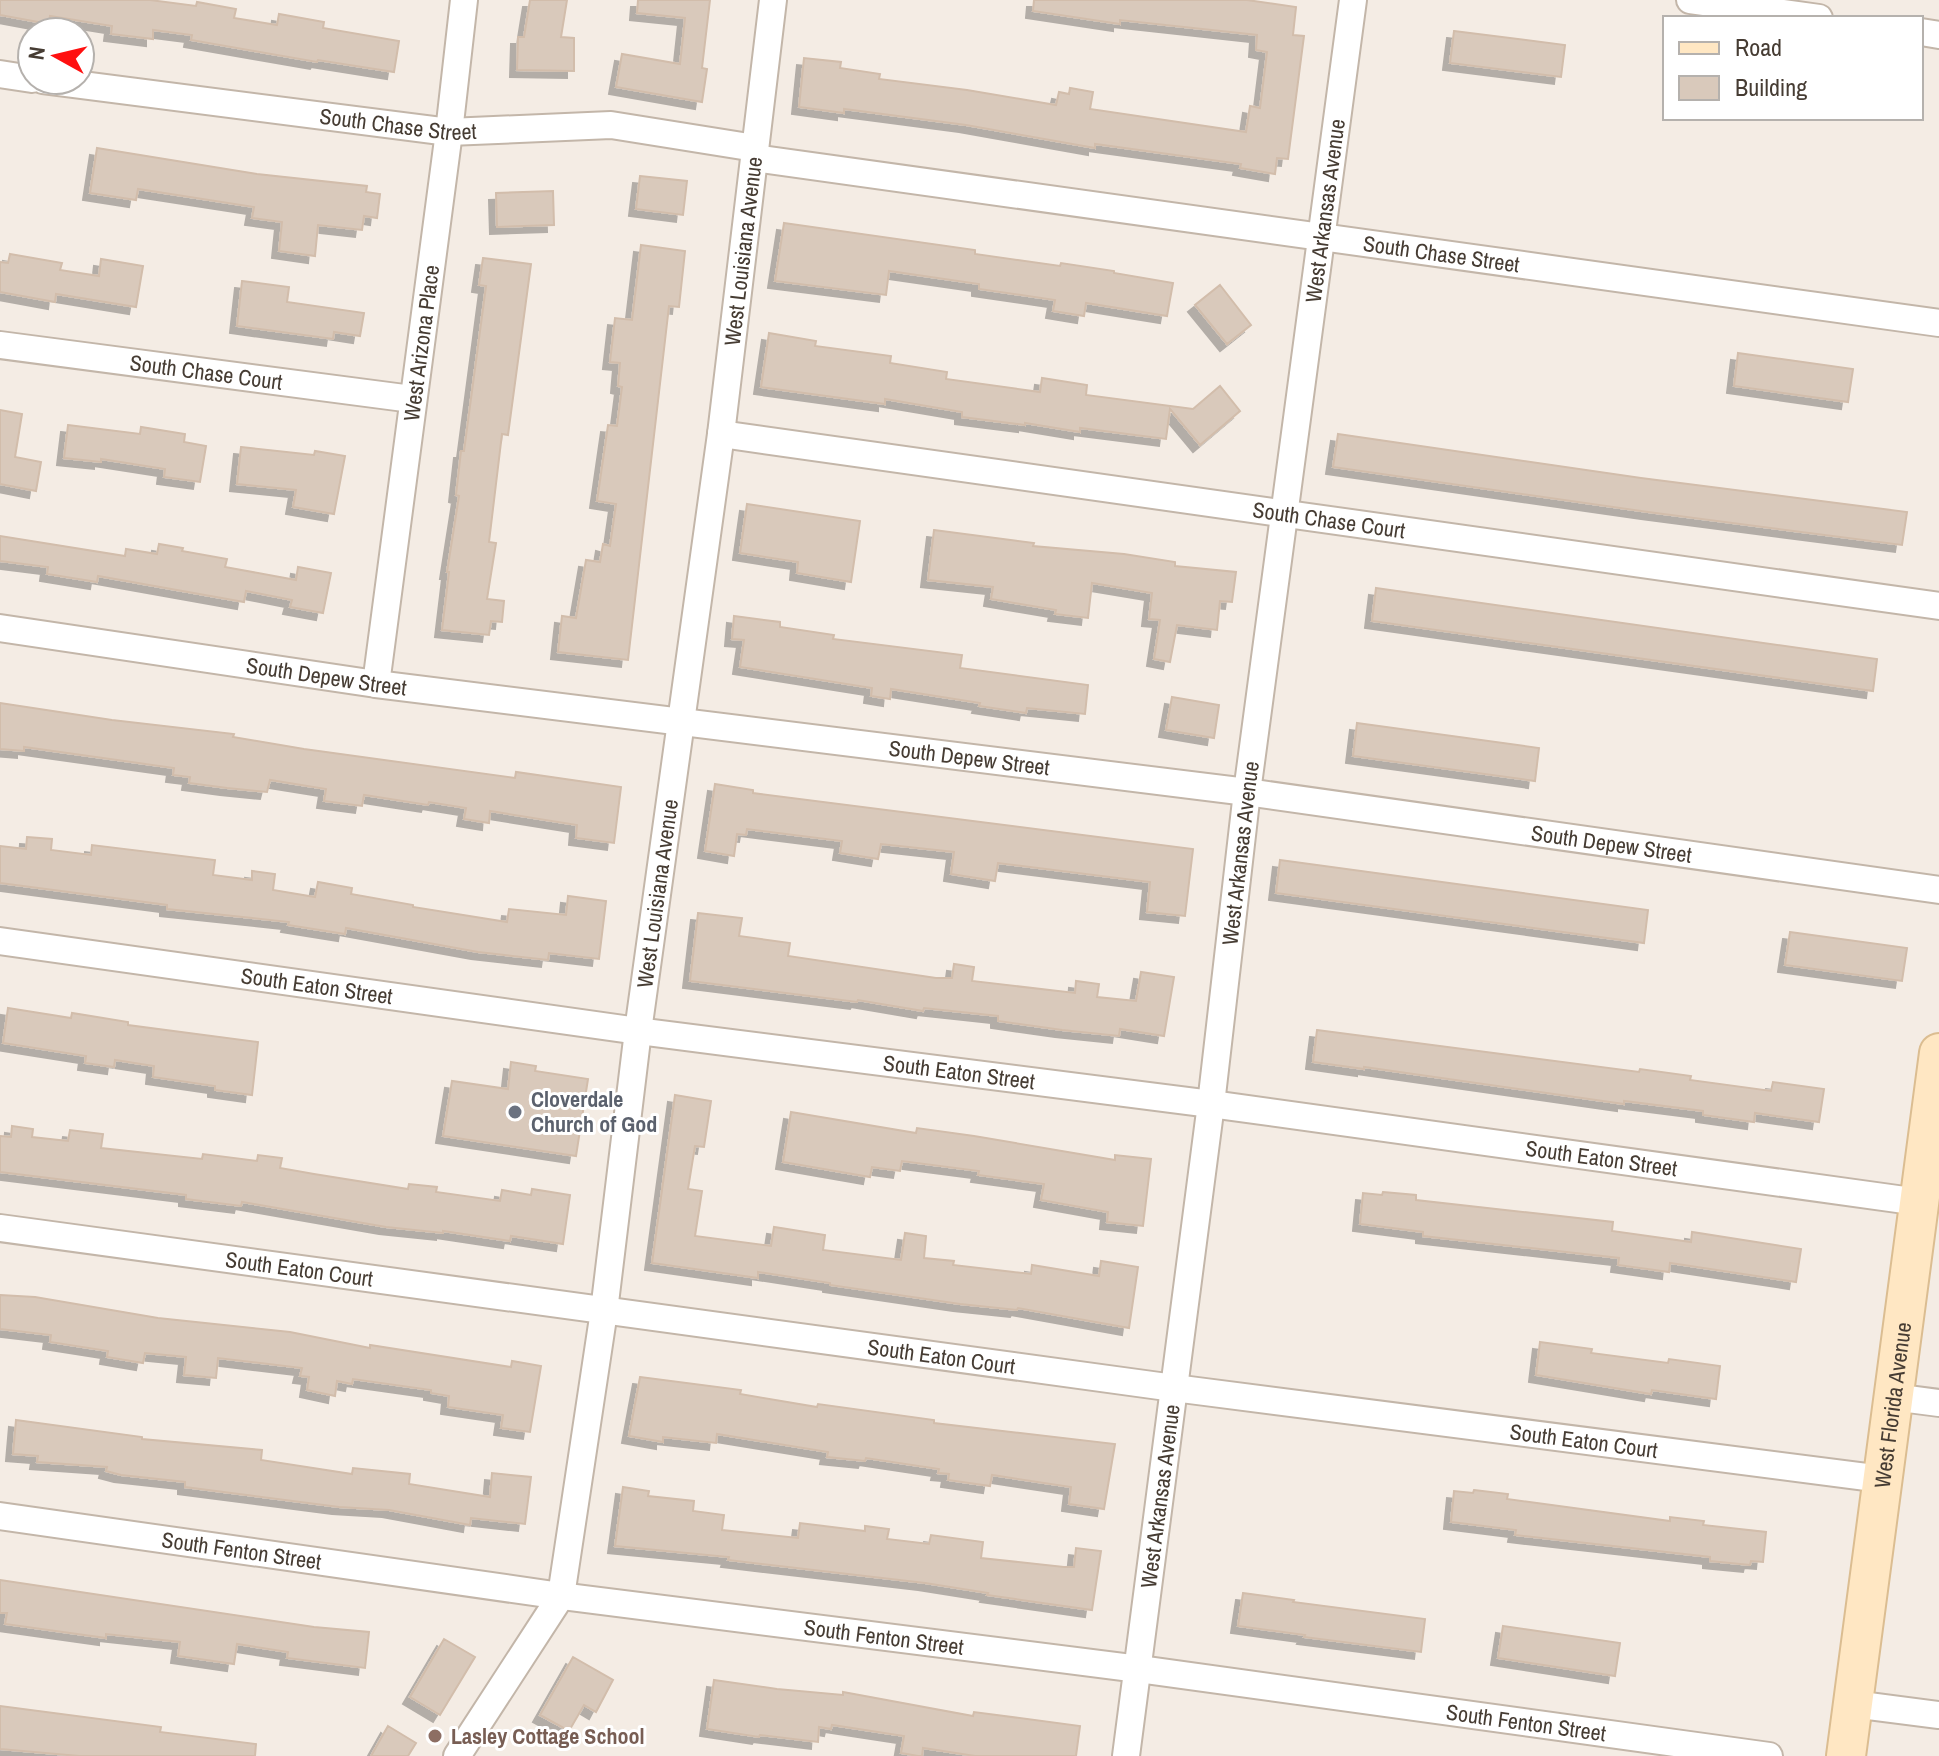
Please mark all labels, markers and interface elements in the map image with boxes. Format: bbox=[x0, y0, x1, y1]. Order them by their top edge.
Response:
north arrow bbox=[16, 16, 96, 96]
legend bbox=[1663, 16, 1923, 120]
text: Road bbox=[1735, 31, 1782, 63]
text: N bbox=[20, 45, 52, 62]
text: Building bbox=[1735, 71, 1807, 103]
street label: South Chase Street bbox=[318, 101, 477, 147]
street label: West Arkansas Avenue bbox=[1298, 117, 1352, 305]
street label: West Louisiana Avenue bbox=[717, 155, 769, 347]
street label: South Chase Street bbox=[1361, 228, 1522, 279]
street label: West Arizona Place bbox=[396, 263, 446, 423]
street label: South Chase Court bbox=[128, 347, 284, 397]
street label: South Chase Court bbox=[1251, 494, 1407, 545]
street label: South Depew Street bbox=[244, 650, 408, 703]
street label: South Depew Street bbox=[887, 733, 1051, 782]
street label: West Arkansas Avenue bbox=[1214, 759, 1266, 947]
street label: West Louisiana Avenue bbox=[629, 797, 685, 990]
street label: South Depew Street bbox=[1529, 817, 1694, 870]
street label: South Eaton Street bbox=[239, 960, 395, 1011]
street label: South Eaton Street bbox=[881, 1047, 1037, 1096]
place label: Cloverdale Church of God bbox=[531, 1084, 657, 1139]
marker: Cloverdale Church of God bbox=[506, 1103, 524, 1121]
street label: South Eaton Street bbox=[1524, 1133, 1679, 1183]
street label: South Eaton Court bbox=[224, 1244, 375, 1294]
street label: West Florida Avenue bbox=[1867, 1320, 1918, 1490]
street label: South Eaton Court bbox=[866, 1331, 1017, 1381]
street label: West Arkansas Avenue bbox=[1133, 1402, 1187, 1590]
street label: South Eaton Court bbox=[1508, 1416, 1659, 1465]
street label: South Fenton Street bbox=[160, 1524, 323, 1577]
street label: South Fenton Street bbox=[802, 1612, 965, 1662]
street label: South Fenton Street bbox=[1444, 1697, 1608, 1748]
place label: Lasley Cottage School bbox=[451, 1721, 645, 1751]
marker: Lasley Cottage School bbox=[426, 1727, 444, 1745]

